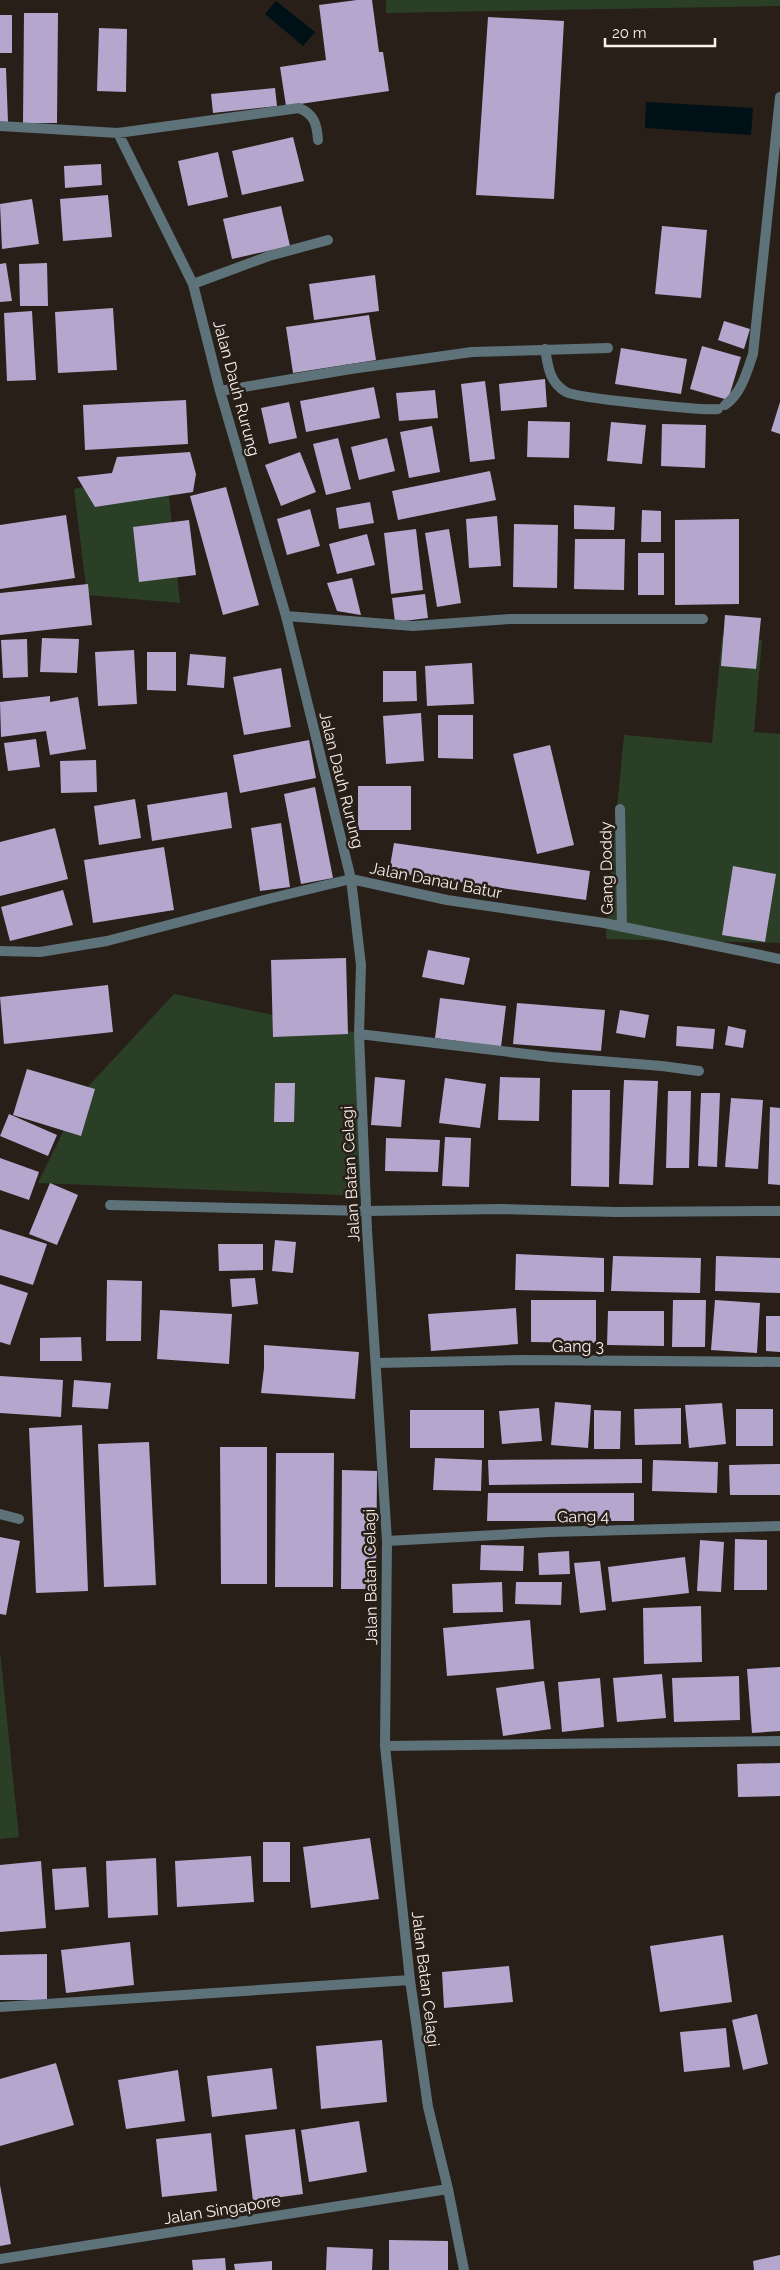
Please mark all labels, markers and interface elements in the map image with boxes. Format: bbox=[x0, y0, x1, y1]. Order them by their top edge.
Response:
scale bar bbox=[605, 15, 715, 47]
text: 20 m bbox=[612, 24, 647, 42]
street label: Jalan Dauh Rurung bbox=[209, 318, 264, 458]
street label: Jalan Dauh Rurung bbox=[315, 710, 368, 850]
street label: Gang Doddy bbox=[596, 821, 617, 915]
street label: Jalan Danau Batur bbox=[368, 858, 504, 903]
street label: Jalan Batan Celagi bbox=[337, 1105, 364, 1243]
street label: Gang 3 bbox=[552, 1337, 604, 1356]
street label: Gang 4 bbox=[557, 1507, 610, 1526]
street label: Jalan Batan Celagi bbox=[360, 1509, 381, 1645]
street label: Jalan Batan Celagi bbox=[408, 1910, 443, 2048]
street label: Jalan Singapore bbox=[162, 2191, 282, 2228]

